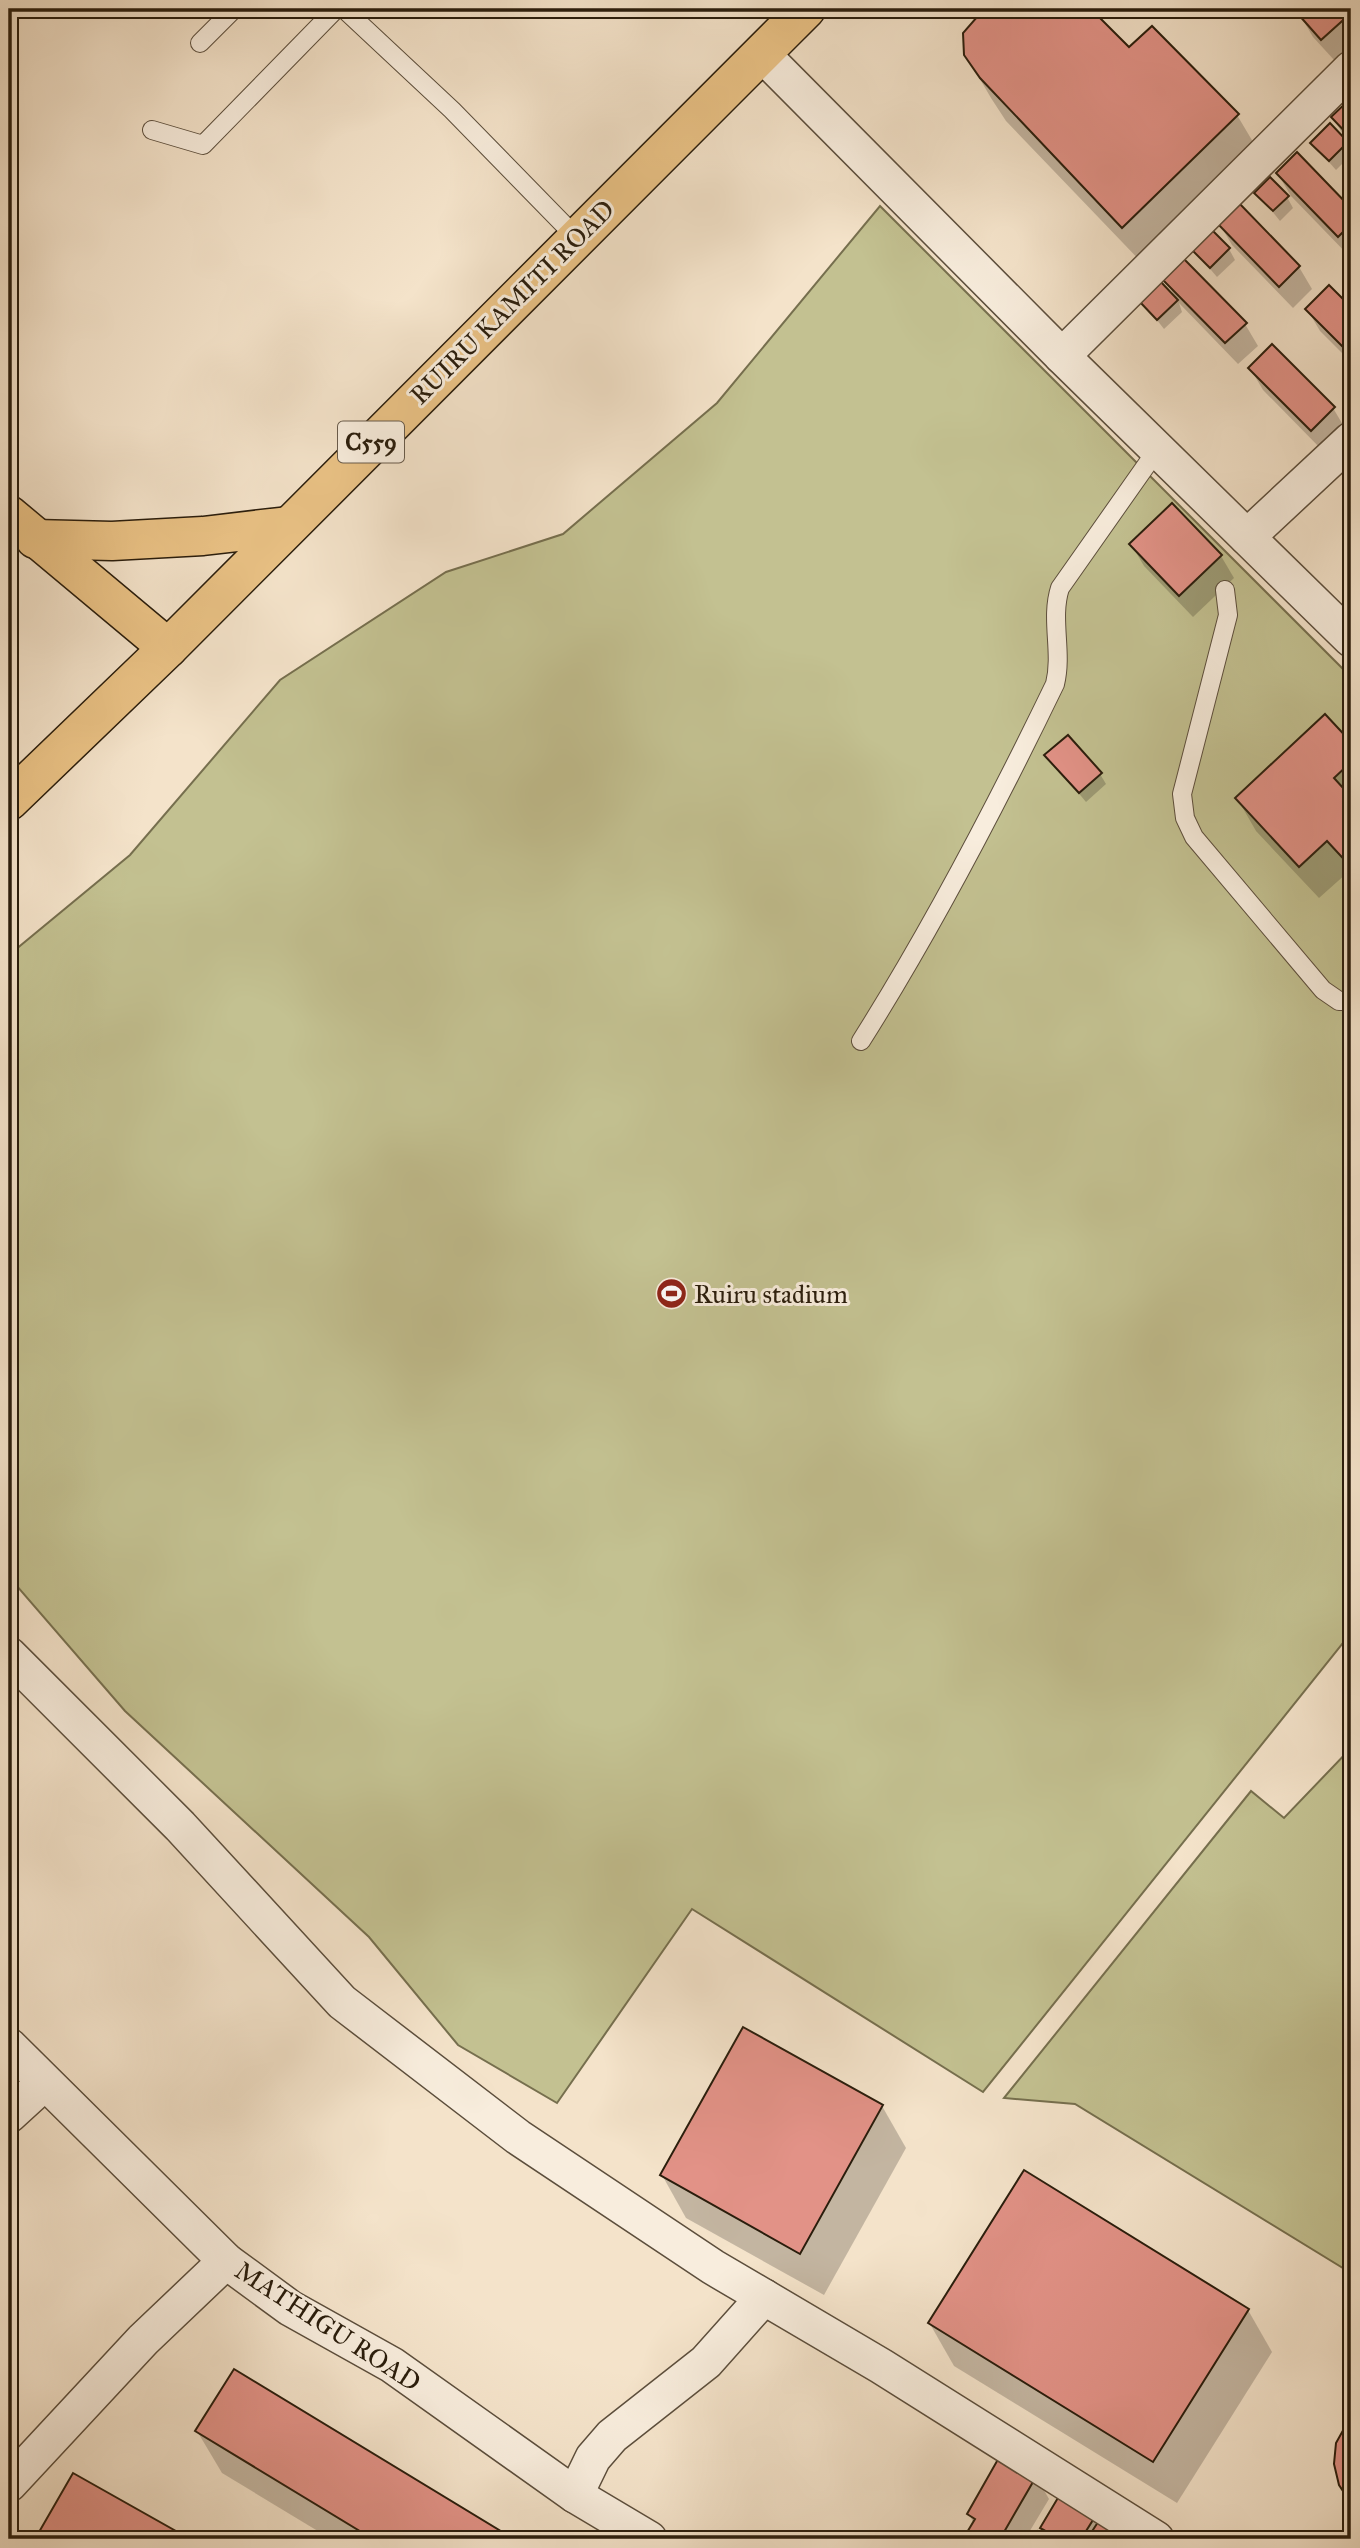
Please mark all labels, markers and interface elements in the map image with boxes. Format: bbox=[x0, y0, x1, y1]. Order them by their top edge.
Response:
street label: RUIRU KAMITI ROAD bbox=[403, 193, 621, 411]
road number: C559 bbox=[338, 422, 404, 462]
sports icon: Ruiru stadium bbox=[654, 1277, 688, 1311]
place label: Ruiru stadium bbox=[694, 1278, 848, 1310]
street label: MATHIGU ROAD bbox=[229, 2254, 427, 2398]

